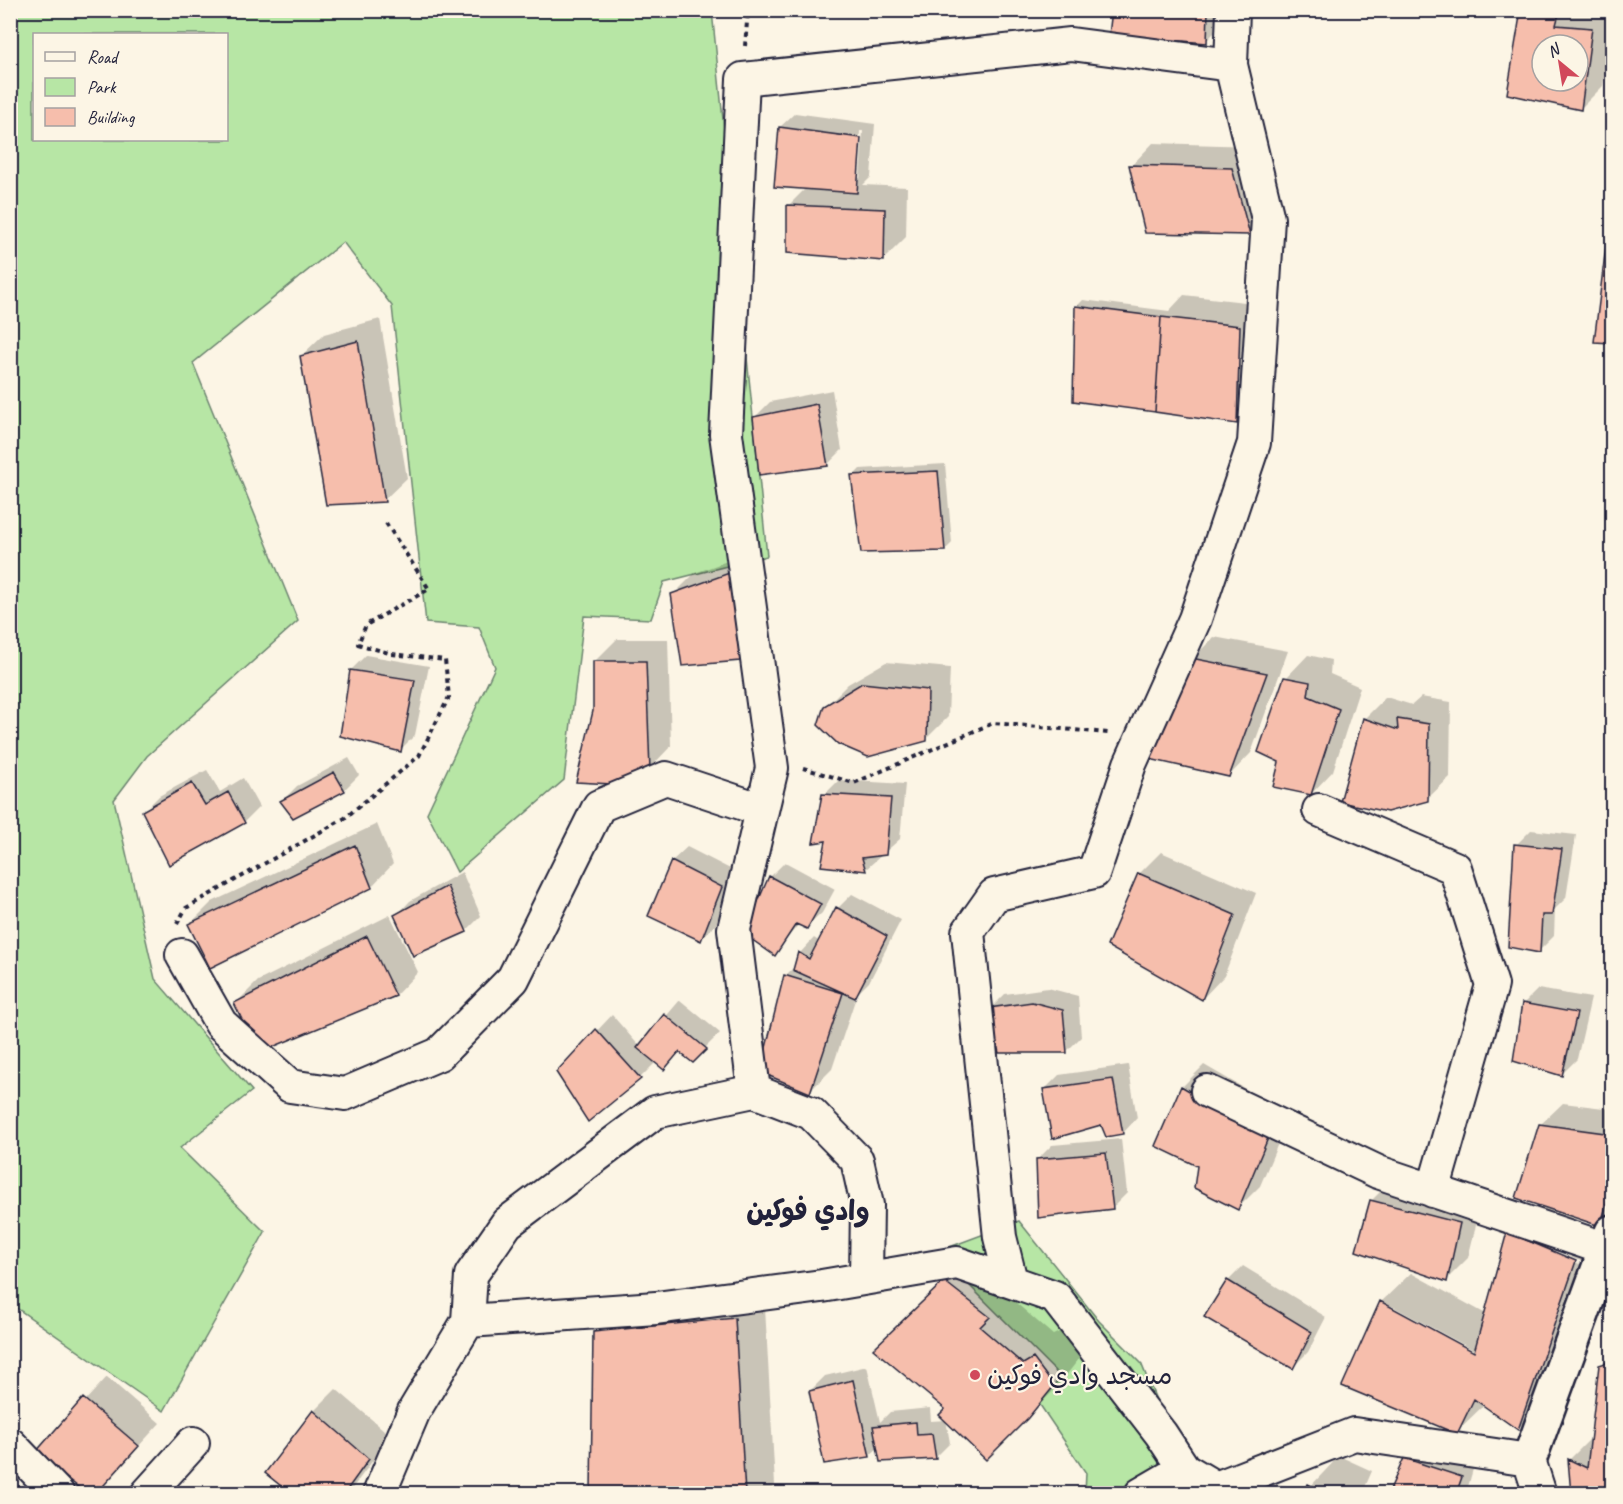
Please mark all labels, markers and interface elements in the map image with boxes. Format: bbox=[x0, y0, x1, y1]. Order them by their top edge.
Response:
legend bbox=[33, 33, 228, 141]
north arrow bbox=[1530, 33, 1590, 93]
text: N bbox=[1544, 38, 1565, 62]
text: Road bbox=[87, 46, 120, 68]
text: Park bbox=[87, 76, 117, 98]
text: Building bbox=[87, 106, 136, 128]
district label: وادي فوكين bbox=[746, 1193, 870, 1231]
place label: مسجد وادي فوكين bbox=[987, 1359, 1172, 1394]
marker: مسجد وادي فوكين bbox=[968, 1368, 982, 1382]

